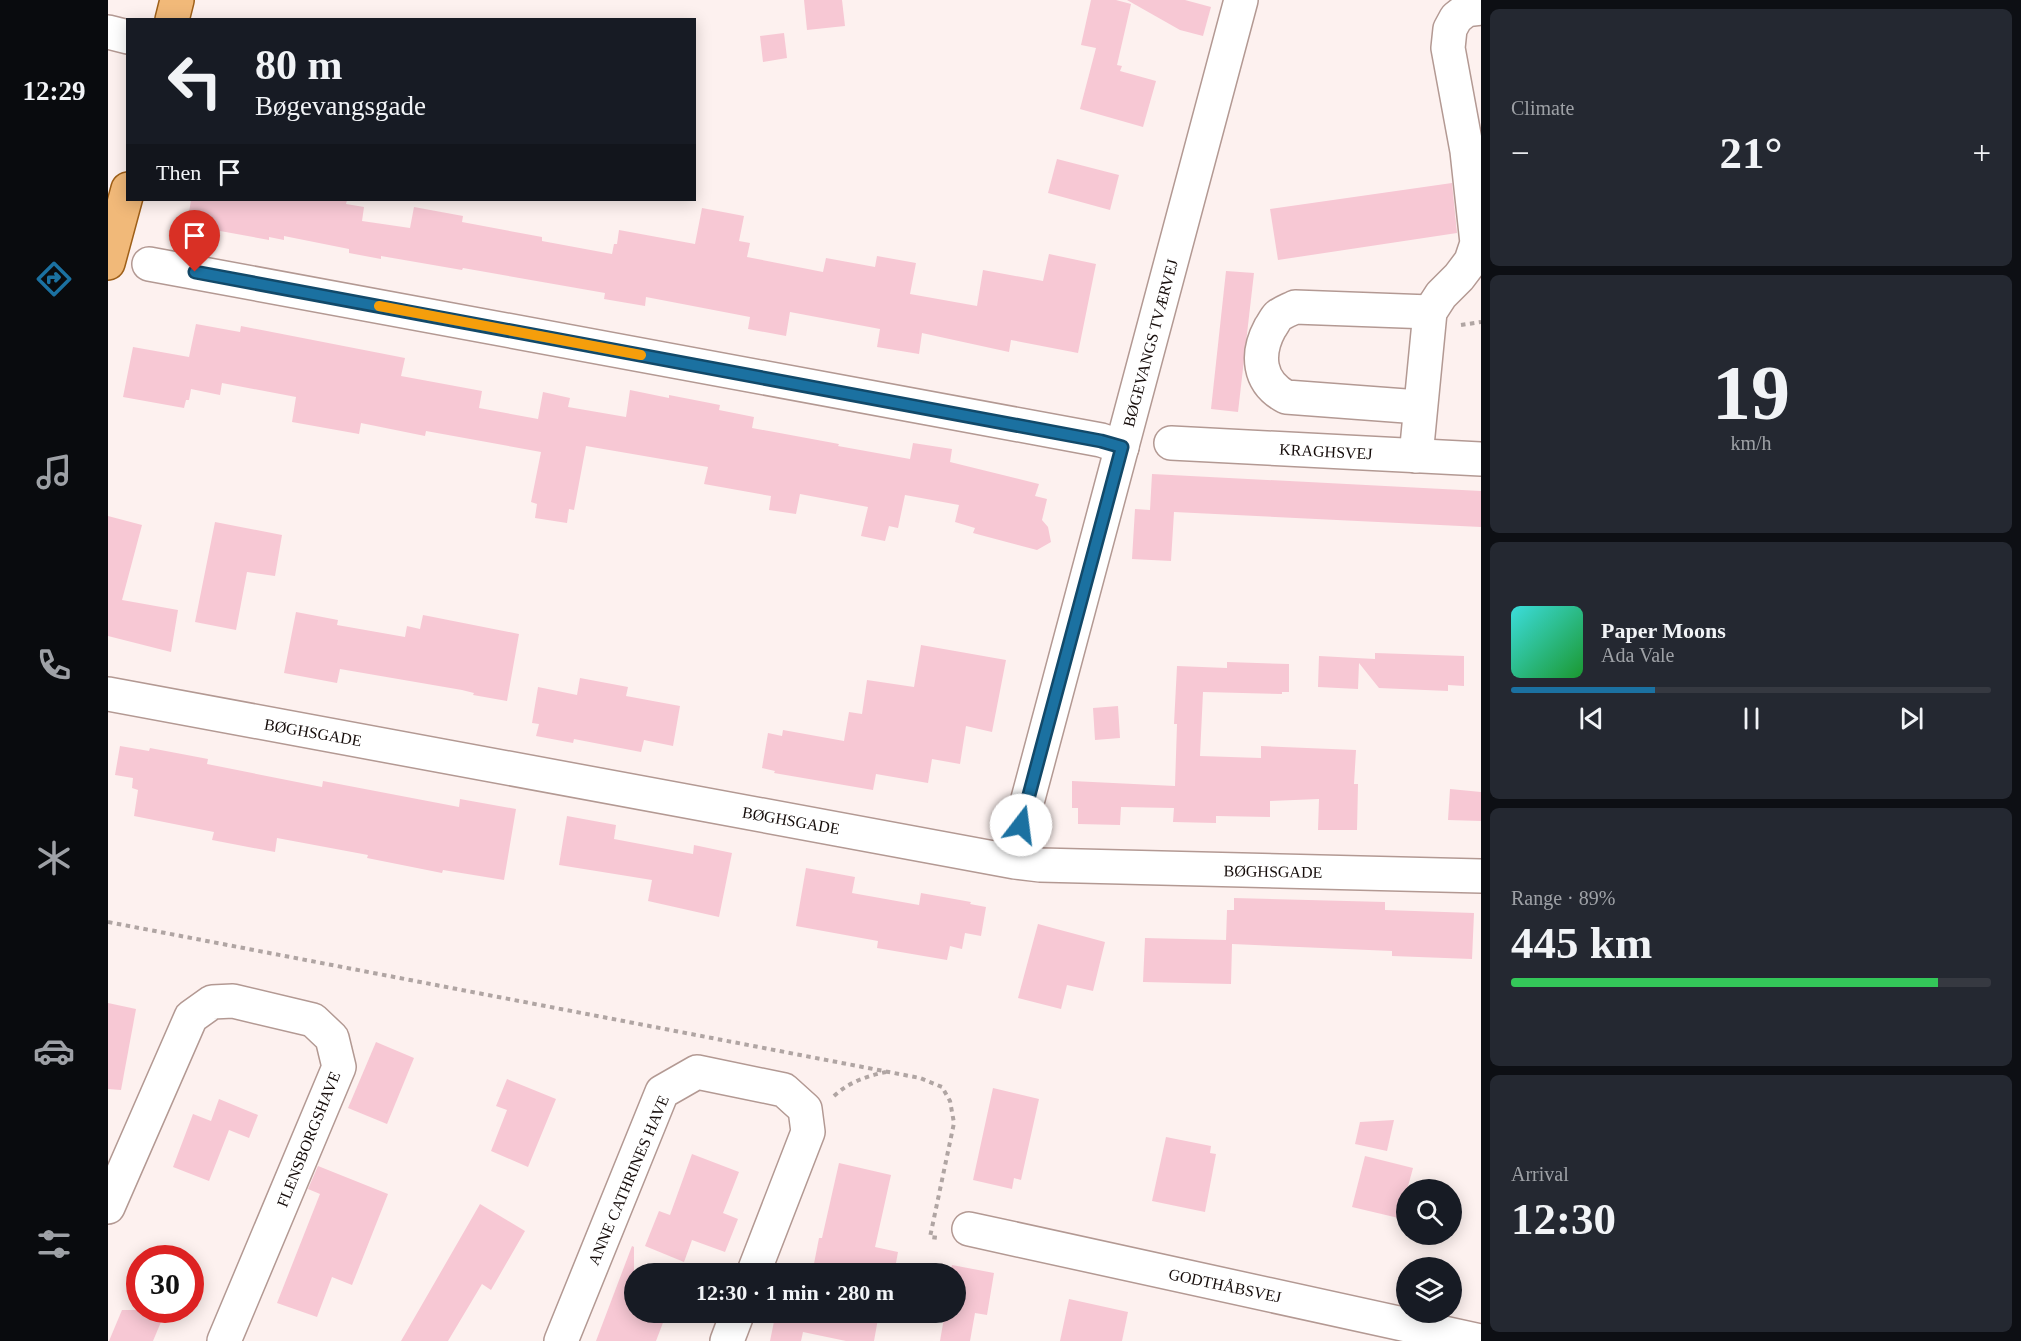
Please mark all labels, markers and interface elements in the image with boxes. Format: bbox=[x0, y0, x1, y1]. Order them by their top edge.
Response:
icon: left bbox=[156, 42, 234, 120]
text: 80 m bbox=[255, 42, 343, 88]
text: 12:29 bbox=[23, 76, 86, 106]
text: Bøgevangsgade bbox=[255, 91, 426, 121]
text: Climate bbox=[1511, 97, 1574, 119]
text: 21° bbox=[1720, 128, 1783, 178]
text: − bbox=[1511, 135, 1530, 171]
text: + bbox=[1972, 135, 1991, 171]
icon: arrive bbox=[213, 156, 246, 189]
text: Then bbox=[156, 160, 201, 185]
pin bbox=[169, 210, 220, 272]
icon: arrive bbox=[178, 219, 211, 252]
street label: BØGEVANGS TVÆRVEJ bbox=[1120, 257, 1181, 429]
icon: directions bbox=[33, 258, 75, 300]
text: 19 bbox=[1712, 349, 1790, 436]
text: km/h bbox=[1730, 432, 1772, 454]
street label: KRAGHSVEJ bbox=[1279, 441, 1373, 462]
icon: music bbox=[33, 451, 75, 493]
text: Paper Moons bbox=[1601, 618, 1726, 643]
icon: phone bbox=[33, 644, 75, 686]
text: Ada Vale bbox=[1601, 644, 1675, 666]
icon: previous bbox=[1575, 702, 1608, 735]
icon: pause bbox=[1735, 702, 1768, 735]
icon: next bbox=[1895, 702, 1928, 735]
street label: BØGHSGADE bbox=[263, 716, 363, 749]
position arrow bbox=[989, 793, 1053, 857]
street label: BØGHSGADE bbox=[741, 804, 841, 837]
icon: climate bbox=[33, 837, 75, 879]
street label: BØGHSGADE bbox=[1224, 862, 1322, 881]
text: Range · 89% bbox=[1511, 887, 1615, 909]
text: 445 km bbox=[1511, 918, 1652, 968]
icon: car bbox=[33, 1030, 75, 1072]
street label: FLENSBORGSHAVE bbox=[273, 1069, 343, 1209]
street label: ANNE CATHRINES HAVE bbox=[585, 1093, 672, 1268]
text: Arrival bbox=[1511, 1163, 1569, 1185]
map controls bbox=[1396, 1179, 1462, 1323]
button: search bbox=[1396, 1179, 1462, 1245]
text: 12:30 bbox=[1511, 1194, 1616, 1244]
icon: filters bbox=[33, 1223, 75, 1265]
speed limit sign: 30 bbox=[126, 1245, 204, 1323]
button: layers bbox=[1396, 1257, 1462, 1323]
street label: GODTHÅBSVEJ bbox=[1167, 1265, 1283, 1306]
text: 12:30 · 1 min · 280 m bbox=[696, 1280, 894, 1305]

